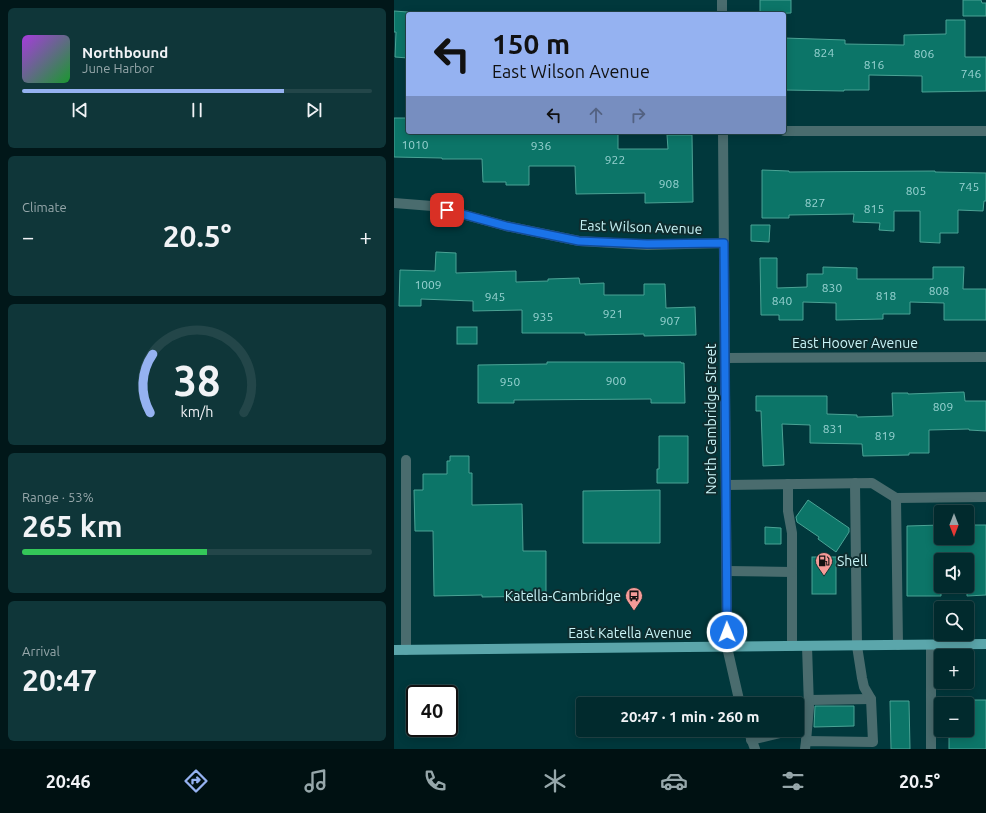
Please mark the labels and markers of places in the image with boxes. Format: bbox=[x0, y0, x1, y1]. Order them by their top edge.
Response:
pin bbox=[430, 193, 464, 227]
fuel station icon: Shell bbox=[814, 551, 834, 576]
place label: Shell bbox=[837, 553, 868, 569]
bus stop icon: Katella-Cambridge bbox=[624, 586, 644, 611]
place label: Katella-Cambridge bbox=[505, 588, 621, 604]

